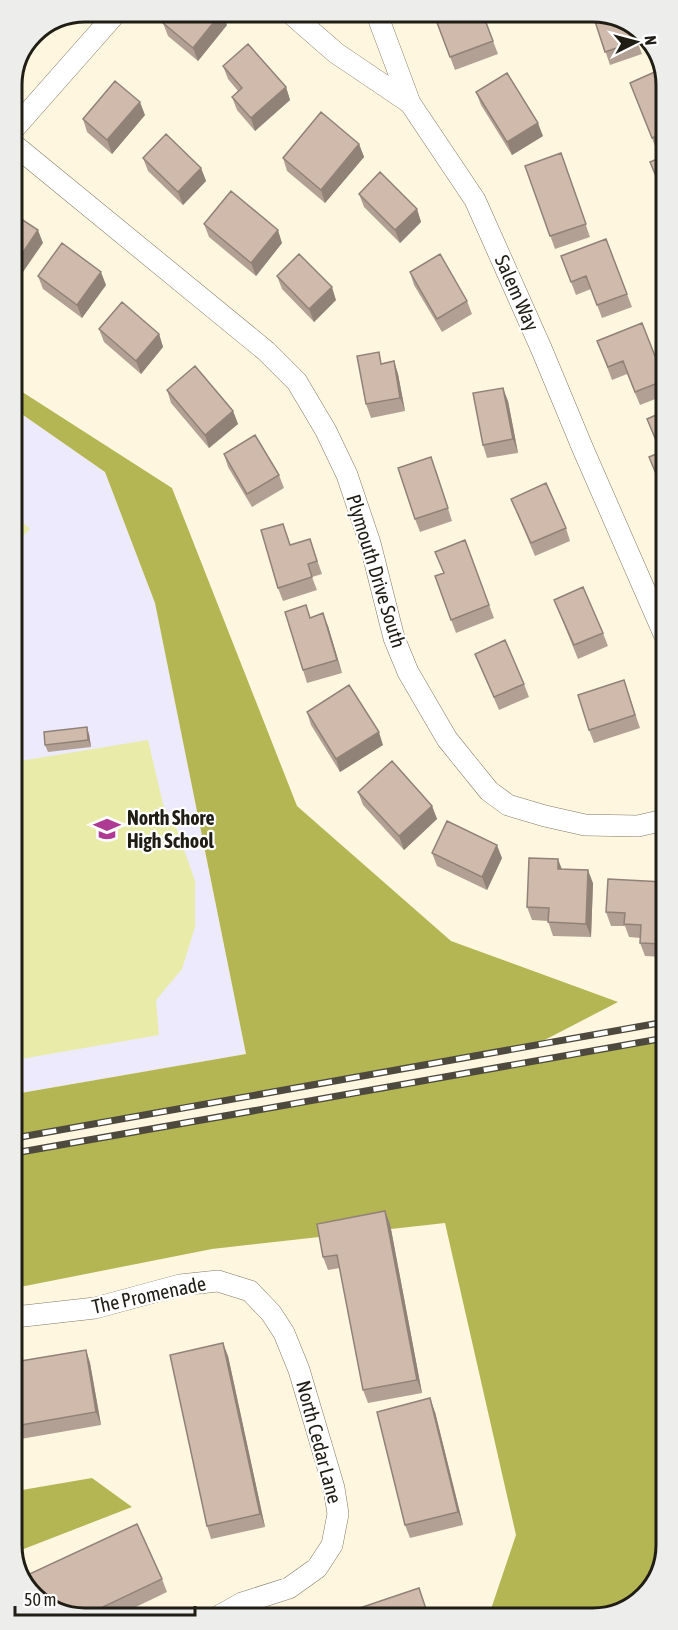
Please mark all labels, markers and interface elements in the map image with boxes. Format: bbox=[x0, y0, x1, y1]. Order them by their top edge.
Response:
north arrow bbox=[606, 12, 666, 72]
text: N bbox=[641, 35, 660, 46]
street label: Salem Way bbox=[491, 251, 544, 334]
street label: Plymouth Drive South bbox=[342, 491, 411, 650]
place label: North Shore High School bbox=[127, 806, 215, 852]
school or university icon: North Shore High School bbox=[92, 814, 122, 844]
street label: The Promenade bbox=[90, 1271, 208, 1318]
street label: North Cedar Lane bbox=[292, 1378, 347, 1506]
scale bar bbox=[15, 1579, 195, 1617]
text: 50 m bbox=[24, 1589, 56, 1610]

